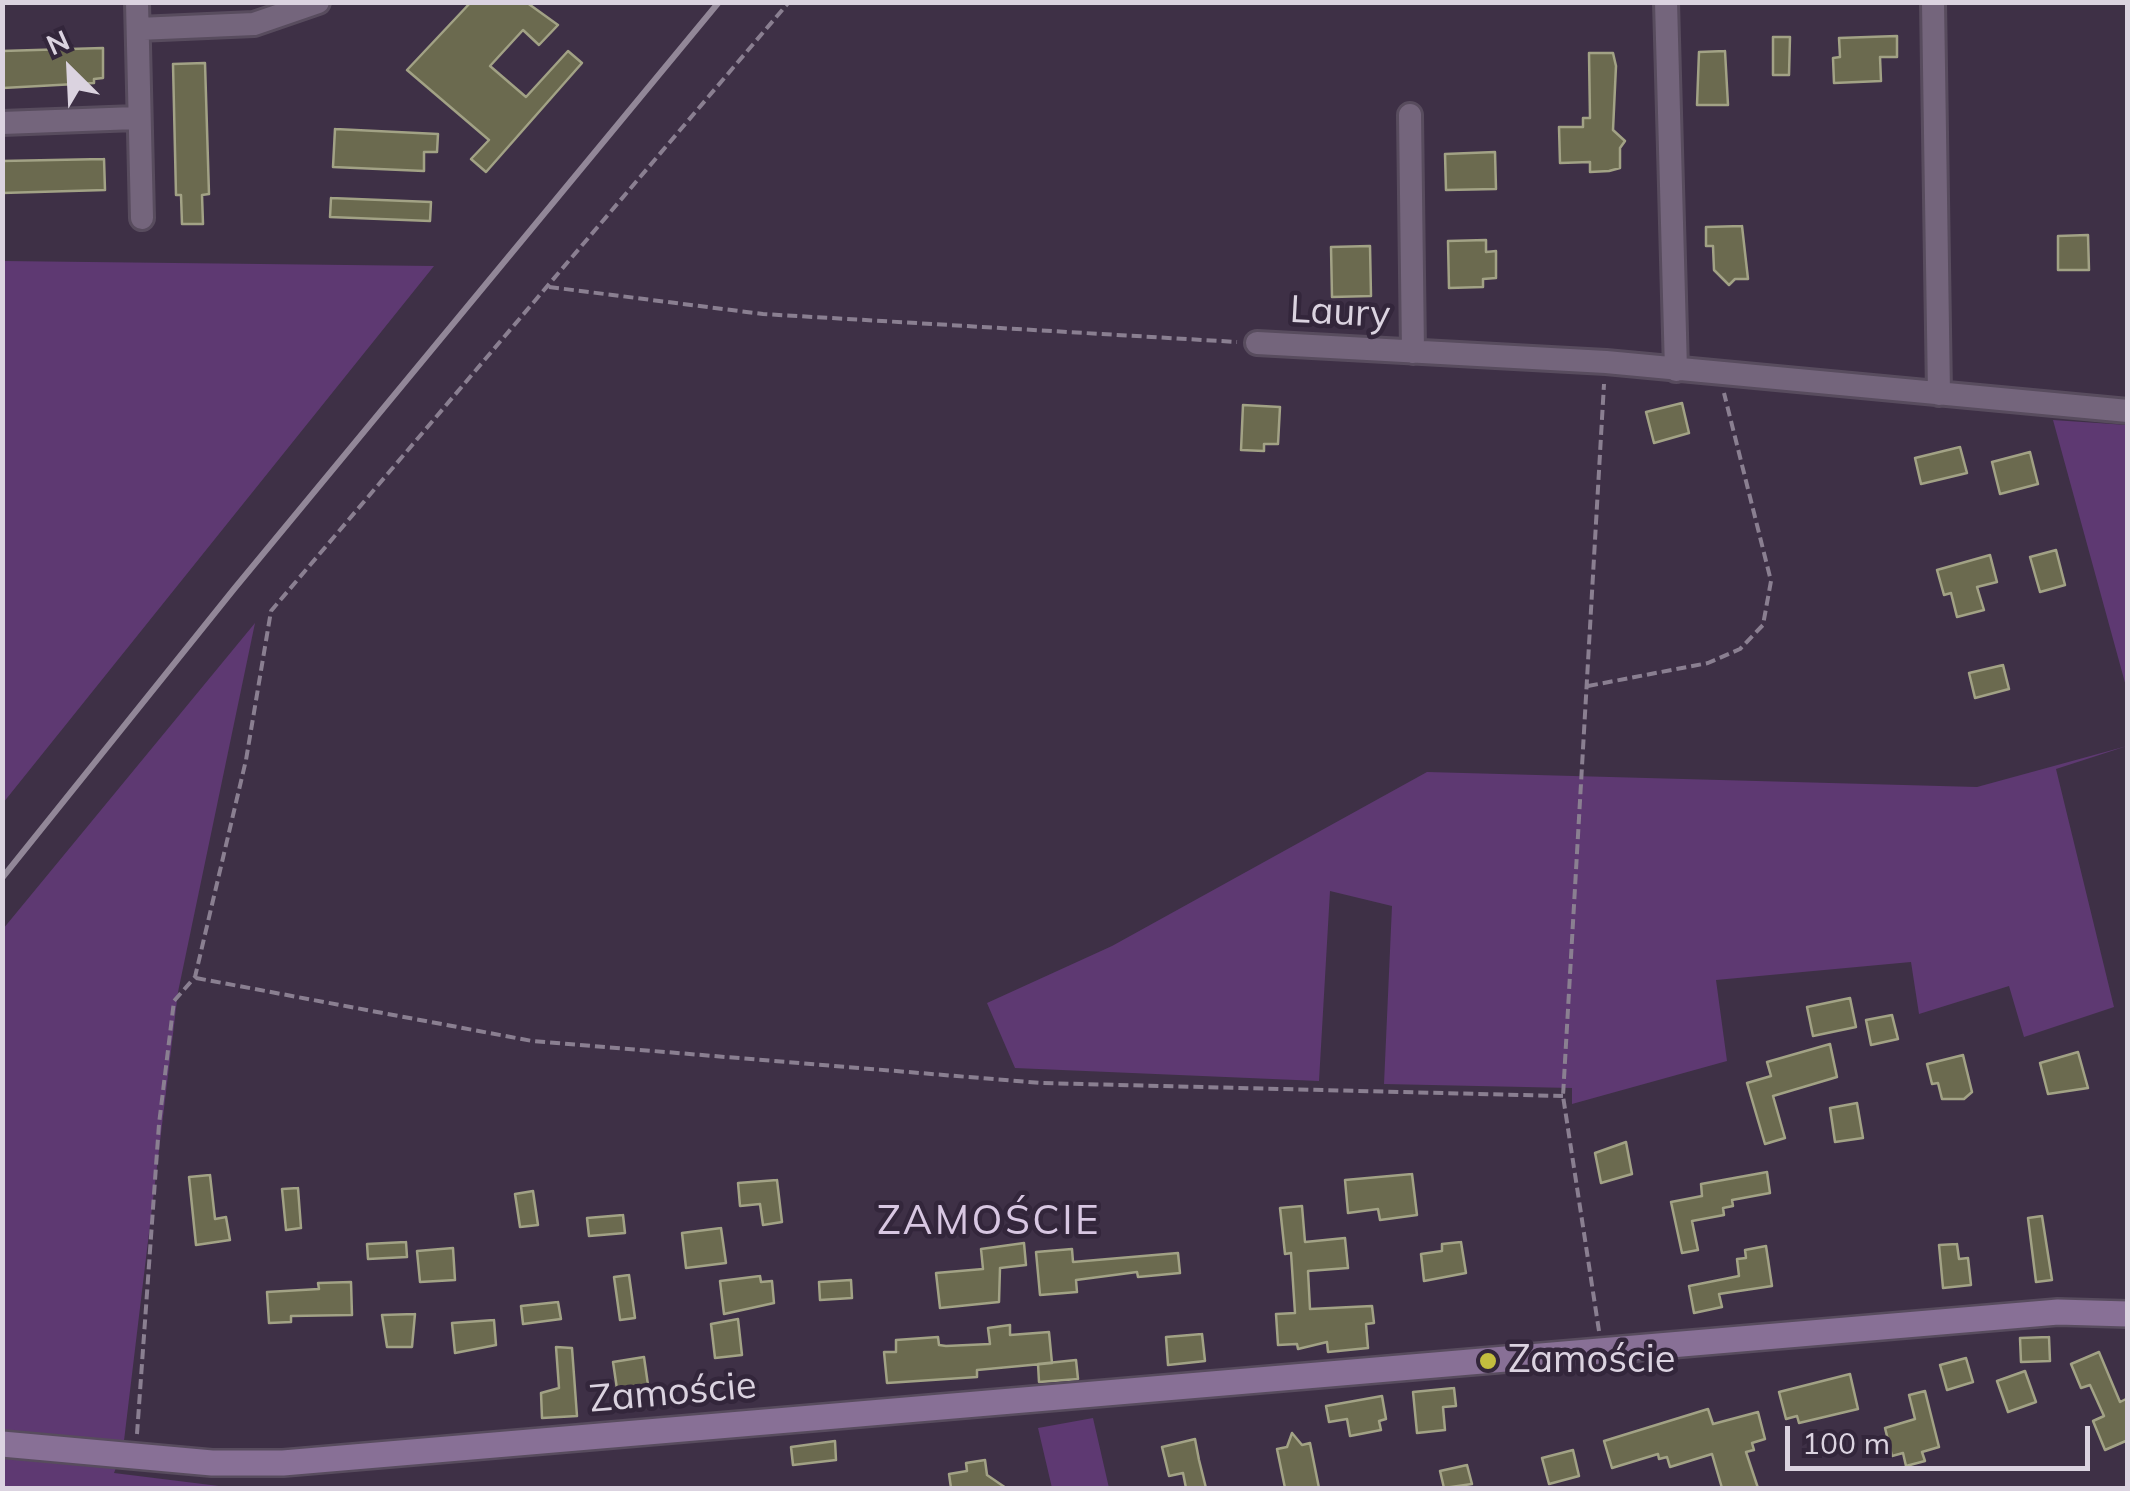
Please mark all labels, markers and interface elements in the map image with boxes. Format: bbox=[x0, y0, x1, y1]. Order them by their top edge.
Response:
north arrow bbox=[20, 20, 120, 120]
text: N bbox=[41, 22, 74, 62]
street label: Laury bbox=[1289, 288, 1391, 338]
district label: ZAMOŚCIE bbox=[877, 1198, 1101, 1246]
place label: Zamoście bbox=[1508, 1338, 1676, 1384]
marker: Zamoście bbox=[1477, 1350, 1499, 1372]
street label: Zamoście bbox=[588, 1363, 758, 1423]
scale bar bbox=[1790, 1406, 2095, 1468]
text: 100 m bbox=[1802, 1424, 1890, 1462]

